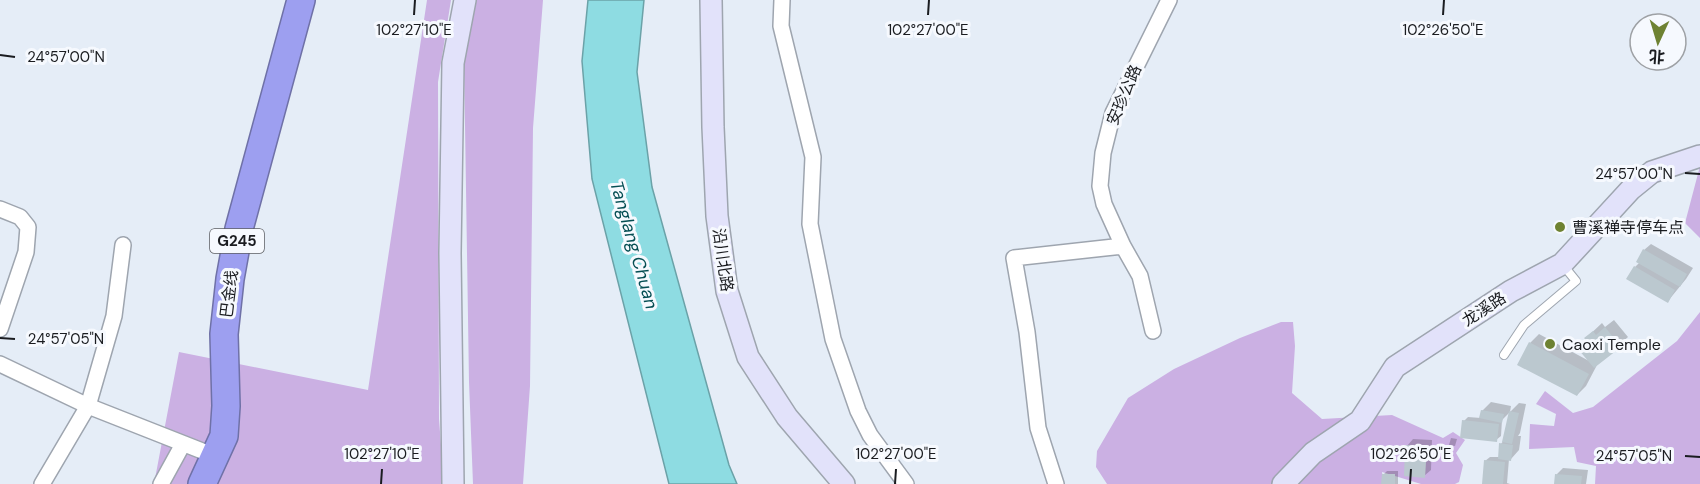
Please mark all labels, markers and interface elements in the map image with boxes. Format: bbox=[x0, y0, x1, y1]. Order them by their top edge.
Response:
north arrow bbox=[1628, 12, 1688, 72]
text: 102°27'10"E bbox=[376, 20, 452, 40]
text: 102°27'00"E bbox=[887, 20, 969, 40]
text: 102°26'50"E bbox=[1403, 20, 1483, 40]
text: 北 bbox=[1648, 45, 1666, 67]
text: 24°57'00"N bbox=[27, 47, 105, 67]
street label: 安珍公路 bbox=[1102, 61, 1146, 129]
text: 24°57'00"N bbox=[1595, 164, 1673, 184]
water label: Tanglang Chuan bbox=[604, 178, 664, 312]
place label: 曹溪禅寺停车点 bbox=[1572, 217, 1684, 238]
marker: 曹溪禅寺停车点 bbox=[1553, 220, 1567, 234]
street label: 沿川北路 bbox=[708, 227, 738, 293]
road number: G245 bbox=[210, 229, 264, 253]
street label: 巴金线 bbox=[216, 269, 242, 319]
street label: 龙溪路 bbox=[1458, 287, 1510, 331]
text: 24°57'05"N bbox=[28, 329, 104, 349]
place label: Caoxi Temple bbox=[1562, 334, 1661, 355]
marker: Caoxi Temple bbox=[1543, 337, 1557, 351]
text: 102°27'10"E bbox=[344, 444, 420, 464]
text: 102°27'00"E bbox=[855, 444, 937, 464]
text: 102°26'50"E bbox=[1371, 444, 1451, 464]
text: 24°57'05"N bbox=[1596, 446, 1672, 466]

